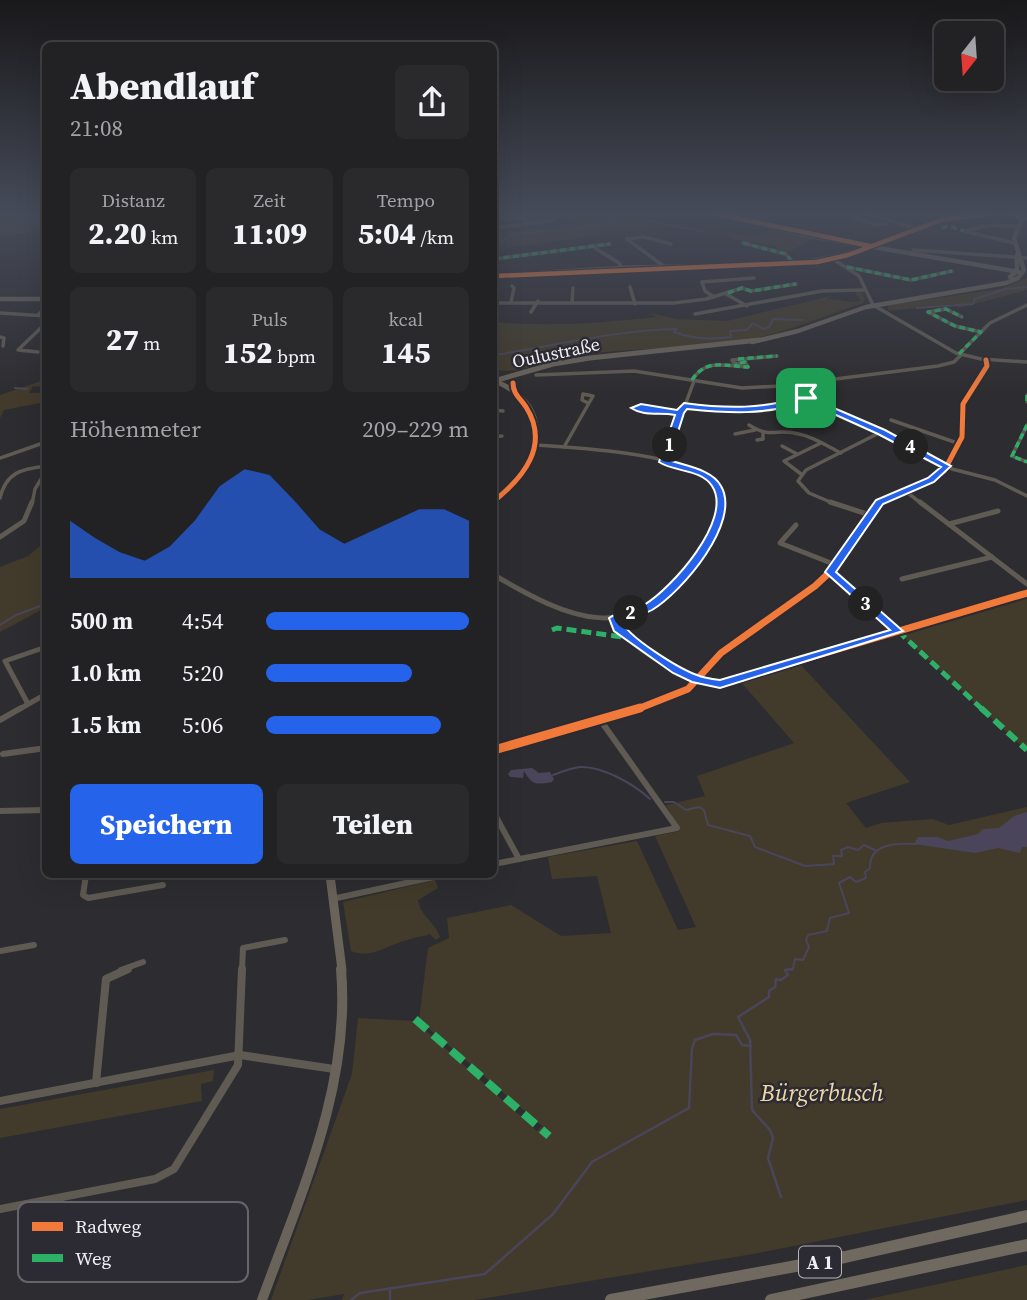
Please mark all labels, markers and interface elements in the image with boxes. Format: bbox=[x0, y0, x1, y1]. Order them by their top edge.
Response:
north arrow bbox=[934, 21, 1004, 91]
map controls bbox=[934, 21, 1004, 91]
text: Abendlauf bbox=[70, 60, 255, 112]
button: share bbox=[395, 65, 469, 139]
text: 21:08 bbox=[70, 112, 123, 144]
text: Distanz bbox=[102, 187, 165, 213]
text: Zeit bbox=[253, 187, 285, 213]
text: Tempo bbox=[377, 187, 435, 213]
text: 2.20 bbox=[88, 213, 146, 254]
text: 11:09 bbox=[232, 213, 307, 254]
text: 5:04 bbox=[357, 213, 416, 254]
text: km bbox=[146, 224, 178, 250]
text: /km bbox=[416, 224, 454, 250]
text: Puls bbox=[251, 306, 288, 332]
text: kcal bbox=[389, 306, 423, 332]
text: 27 bbox=[106, 319, 139, 360]
text: m bbox=[139, 330, 160, 356]
street label: Oulustraße bbox=[510, 331, 602, 374]
text: 152 bbox=[223, 332, 273, 373]
text: 145 bbox=[381, 332, 431, 373]
text: bpm bbox=[273, 343, 316, 369]
pin bbox=[776, 368, 836, 428]
icon: arrive bbox=[787, 379, 825, 417]
text: Höhenmeter bbox=[70, 413, 201, 445]
text: 209–229 m bbox=[362, 413, 469, 445]
pin: 1 bbox=[652, 428, 688, 462]
pin: 4 bbox=[894, 430, 928, 464]
text: 1 bbox=[664, 431, 675, 457]
text: 4 bbox=[905, 433, 916, 459]
pin: 3 bbox=[848, 586, 884, 622]
text: 3 bbox=[860, 590, 871, 616]
pin: 2 bbox=[614, 596, 648, 630]
text: 2 bbox=[625, 599, 636, 625]
text: 500 m bbox=[70, 605, 133, 637]
text: 4:54 bbox=[182, 605, 223, 637]
text: 1.0 km bbox=[70, 657, 141, 689]
text: 5:20 bbox=[182, 657, 223, 689]
text: 1.5 km bbox=[70, 709, 141, 741]
text: 5:06 bbox=[182, 709, 223, 741]
button: Speichern bbox=[70, 784, 263, 864]
button: Teilen bbox=[277, 784, 469, 864]
park label: Bürgerbusch bbox=[759, 1076, 884, 1109]
legend bbox=[18, 1202, 248, 1282]
text: Radweg bbox=[75, 1213, 141, 1239]
text: Weg bbox=[75, 1245, 112, 1271]
road number: A 1 bbox=[799, 1246, 841, 1278]

